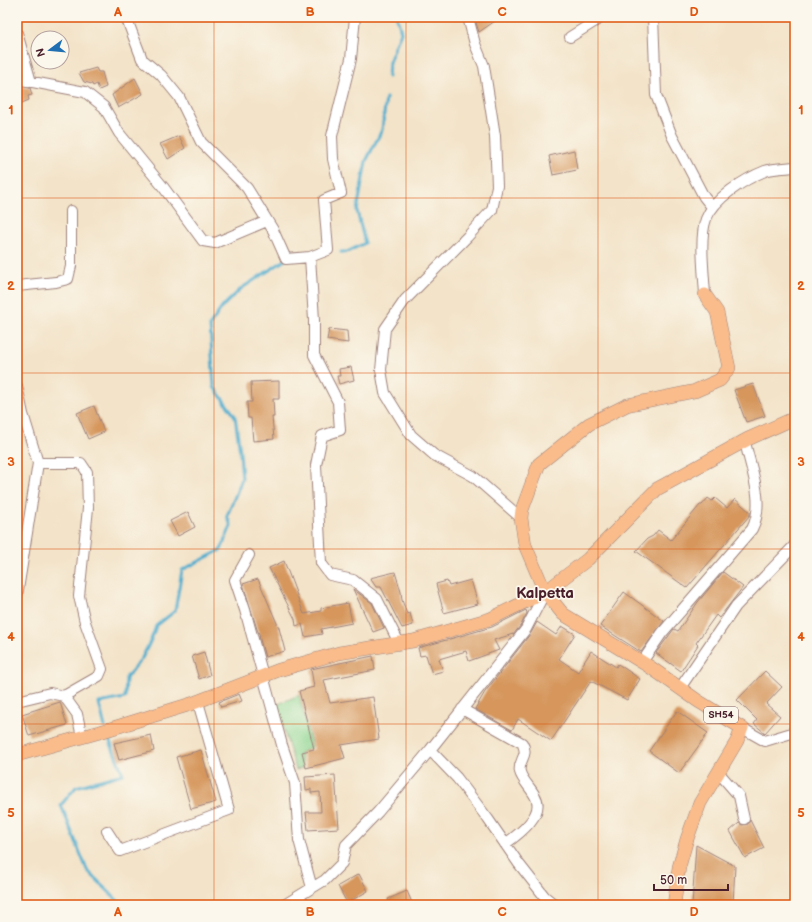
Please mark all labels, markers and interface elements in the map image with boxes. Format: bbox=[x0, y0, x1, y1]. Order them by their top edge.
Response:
text: A bbox=[113, 4, 122, 20]
text: B bbox=[305, 4, 315, 20]
text: C bbox=[497, 4, 507, 20]
text: D bbox=[689, 4, 699, 20]
north arrow bbox=[30, 30, 70, 70]
text: N bbox=[33, 47, 48, 58]
text: 1 bbox=[8, 102, 14, 118]
text: 1 bbox=[798, 102, 804, 118]
text: 2 bbox=[7, 278, 15, 294]
text: 2 bbox=[797, 278, 805, 294]
text: 3 bbox=[7, 454, 15, 470]
text: 3 bbox=[797, 454, 805, 470]
district label: Kalpetta bbox=[516, 584, 574, 603]
text: 4 bbox=[7, 629, 15, 645]
text: 4 bbox=[797, 629, 805, 645]
road number: SH54 bbox=[704, 707, 738, 723]
text: 5 bbox=[7, 805, 15, 821]
text: 5 bbox=[797, 805, 805, 821]
scale bar bbox=[654, 866, 728, 892]
text: 50 m bbox=[660, 873, 687, 888]
text: A bbox=[113, 904, 122, 920]
text: B bbox=[305, 904, 315, 920]
text: C bbox=[497, 904, 507, 920]
text: D bbox=[689, 904, 699, 920]

